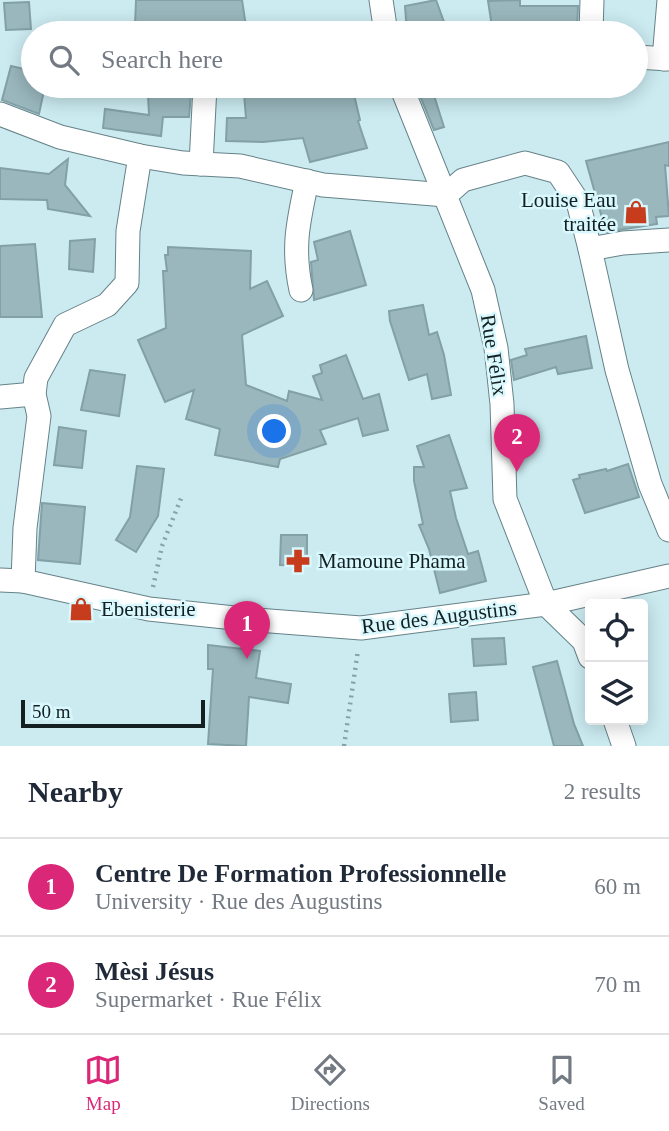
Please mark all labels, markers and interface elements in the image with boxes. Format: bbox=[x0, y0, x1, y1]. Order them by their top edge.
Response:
search box bbox=[21, 21, 648, 98]
icon: search bbox=[45, 41, 83, 79]
text: Search here bbox=[101, 45, 223, 74]
place label: Louise Eau traitée bbox=[521, 188, 616, 236]
shop icon: Louise Eau traitée bbox=[622, 198, 650, 226]
street label: Rue Félix bbox=[476, 313, 512, 398]
your location bbox=[257, 414, 291, 448]
pin: 2 bbox=[494, 414, 540, 472]
pharmacy icon: Mamoune Phama bbox=[284, 547, 312, 575]
place label: Mamoune Phama bbox=[318, 549, 466, 573]
shop icon: Ebenisterie bbox=[67, 595, 95, 623]
street label: Rue des Augustins bbox=[360, 596, 518, 638]
place label: Ebenisterie bbox=[101, 597, 195, 621]
map controls bbox=[585, 599, 648, 725]
button: locate bbox=[585, 599, 648, 662]
pin: 1 bbox=[224, 601, 270, 659]
button: layers bbox=[585, 662, 648, 725]
scale bar bbox=[21, 697, 205, 729]
text: 50 m bbox=[32, 701, 71, 722]
text: Nearby bbox=[28, 775, 123, 808]
text: 2 results bbox=[564, 779, 641, 804]
text: Centre De Formation Professionnelle bbox=[95, 859, 506, 888]
text: 1 bbox=[45, 874, 57, 899]
text: 60 m bbox=[594, 874, 641, 899]
text: University · Rue des Augustins bbox=[95, 889, 383, 914]
text: Mèsi Jésus bbox=[95, 957, 214, 986]
text: 2 bbox=[45, 972, 57, 997]
text: 70 m bbox=[594, 972, 641, 997]
text: Supermarket · Rue Félix bbox=[95, 987, 322, 1012]
tab: Map bbox=[84, 1051, 122, 1115]
tab: Directions bbox=[291, 1051, 370, 1115]
tab: Saved bbox=[538, 1051, 585, 1115]

